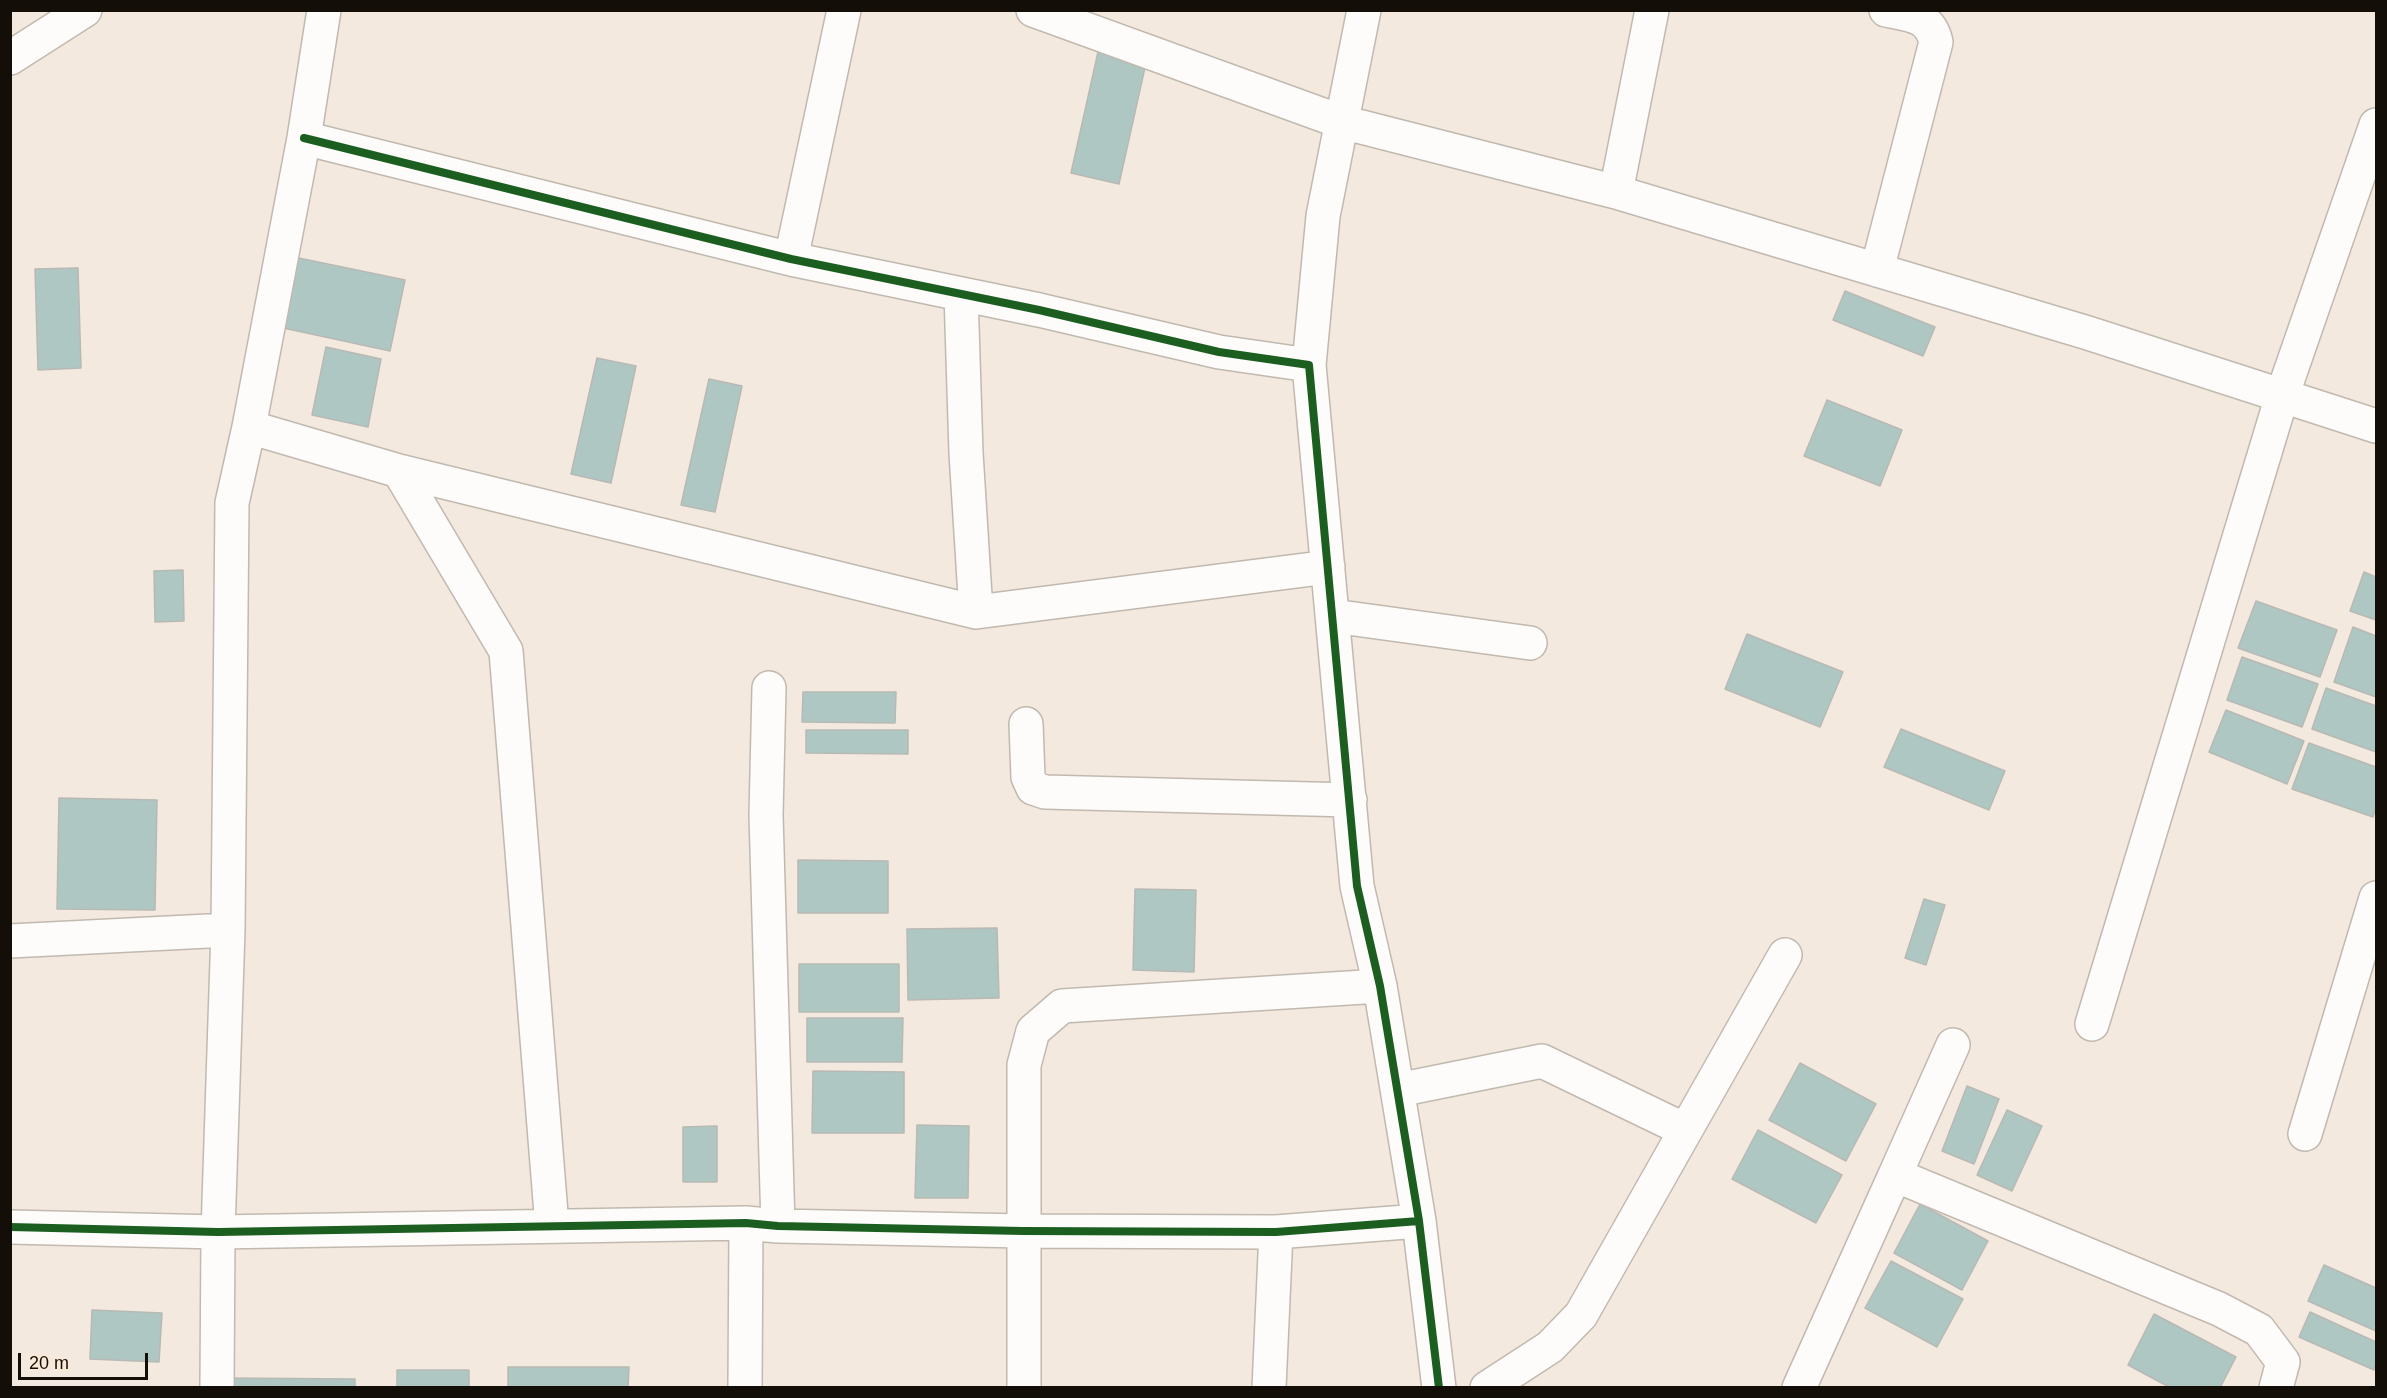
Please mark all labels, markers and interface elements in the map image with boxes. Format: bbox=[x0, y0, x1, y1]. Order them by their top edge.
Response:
scale bar bbox=[21, 1341, 152, 1379]
text: 20 m bbox=[29, 1353, 69, 1373]

